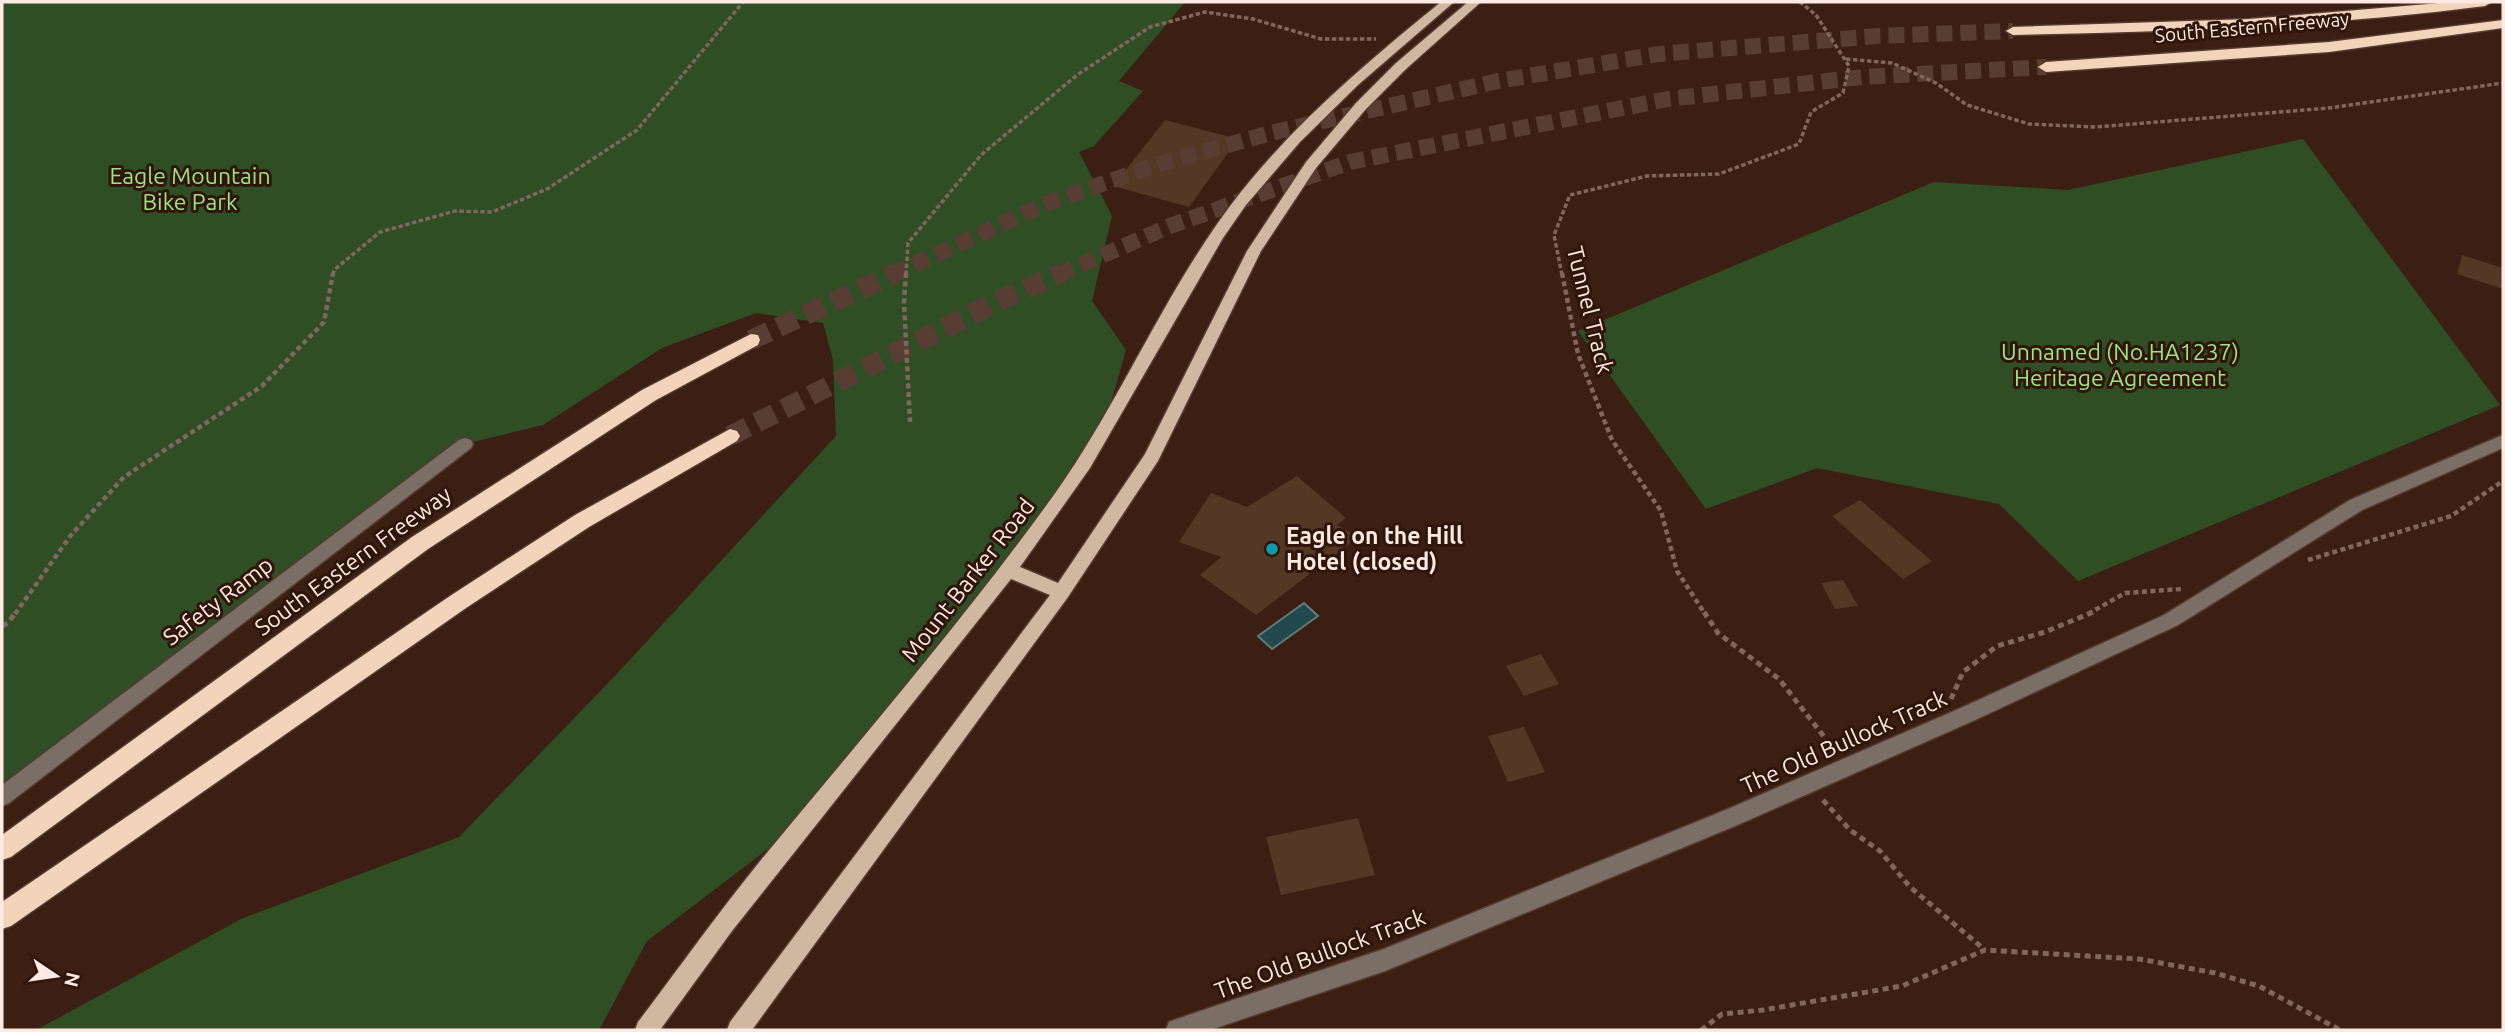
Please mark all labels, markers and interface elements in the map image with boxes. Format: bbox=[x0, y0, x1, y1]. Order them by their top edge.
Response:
street label: South Eastern Freeway bbox=[2154, 8, 2350, 46]
park label: Eagle Mountain Bike Park bbox=[109, 163, 271, 214]
street label: Tunnel Track bbox=[1563, 244, 1618, 377]
park label: Unnamed (No.HA1237) Heritage Agreement bbox=[2001, 339, 2239, 390]
street label: South Eastern Freeway bbox=[250, 481, 456, 640]
street label: Mount Barker Road bbox=[896, 493, 1039, 666]
place label: Eagle on the Hill Hotel (closed) bbox=[1286, 523, 1463, 575]
marker: Eagle on the Hill Hotel (closed) bbox=[1264, 541, 1280, 557]
street label: Safety Ramp bbox=[158, 551, 277, 650]
street label: The Old Bullock Track bbox=[1737, 685, 1951, 798]
street label: The Old Bullock Track bbox=[1211, 904, 1429, 1003]
north arrow bbox=[21, 941, 91, 1011]
text: N bbox=[60, 970, 85, 989]

